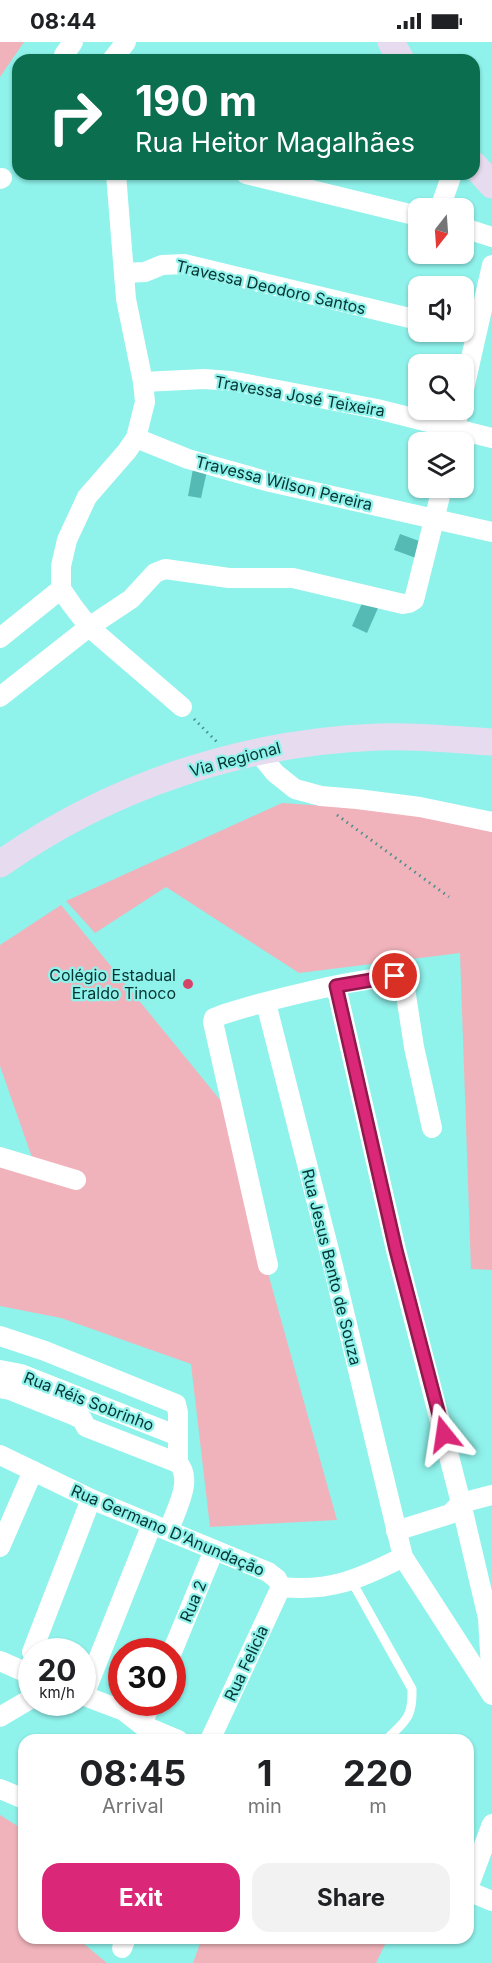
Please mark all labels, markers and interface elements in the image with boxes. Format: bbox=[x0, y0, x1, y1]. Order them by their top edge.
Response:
text: 08:44 bbox=[30, 8, 96, 34]
text: 190 m bbox=[135, 75, 257, 126]
icon: right bbox=[36, 78, 114, 156]
text: Rua Heitor Magalhães bbox=[135, 126, 415, 159]
north arrow bbox=[408, 198, 474, 264]
map controls bbox=[408, 198, 474, 498]
street label: Travessa Deodoro Santos bbox=[174, 255, 368, 319]
button: sound bbox=[408, 276, 474, 342]
button: search bbox=[408, 354, 474, 420]
street label: Travessa José Teixeira bbox=[213, 371, 387, 421]
button: layers bbox=[408, 432, 474, 498]
street label: Travessa Wilson Pereira bbox=[194, 451, 374, 515]
street label: Via Regional bbox=[187, 737, 283, 781]
pin bbox=[369, 950, 420, 1001]
icon: arrive bbox=[378, 959, 411, 992]
place label: Colégio Estadual Eraldo Tinoco bbox=[49, 965, 176, 1003]
marker: Colégio Estadual Eraldo Tinoco bbox=[181, 977, 195, 991]
street label: Rua Jesus Bento de Souza bbox=[298, 1167, 366, 1367]
street label: Rua Réis Sobrinho bbox=[21, 1367, 157, 1435]
position arrow bbox=[412, 1402, 476, 1466]
street label: Rua Germano D'Anundação bbox=[68, 1480, 268, 1580]
street label: Rua 2 bbox=[175, 1577, 211, 1625]
street label: Rua Felicia bbox=[220, 1622, 272, 1704]
speed limit sign: 30 bbox=[108, 1638, 186, 1716]
text: 20 bbox=[37, 1652, 77, 1688]
text: km/h bbox=[39, 1683, 75, 1702]
text: 08:45 bbox=[79, 1751, 186, 1795]
text: 1 bbox=[257, 1751, 272, 1795]
text: 220 bbox=[343, 1751, 413, 1795]
text: Arrival bbox=[102, 1794, 164, 1818]
text: min bbox=[248, 1794, 282, 1818]
text: m bbox=[369, 1794, 387, 1818]
button: Exit bbox=[42, 1863, 240, 1932]
button: Share bbox=[252, 1863, 450, 1932]

